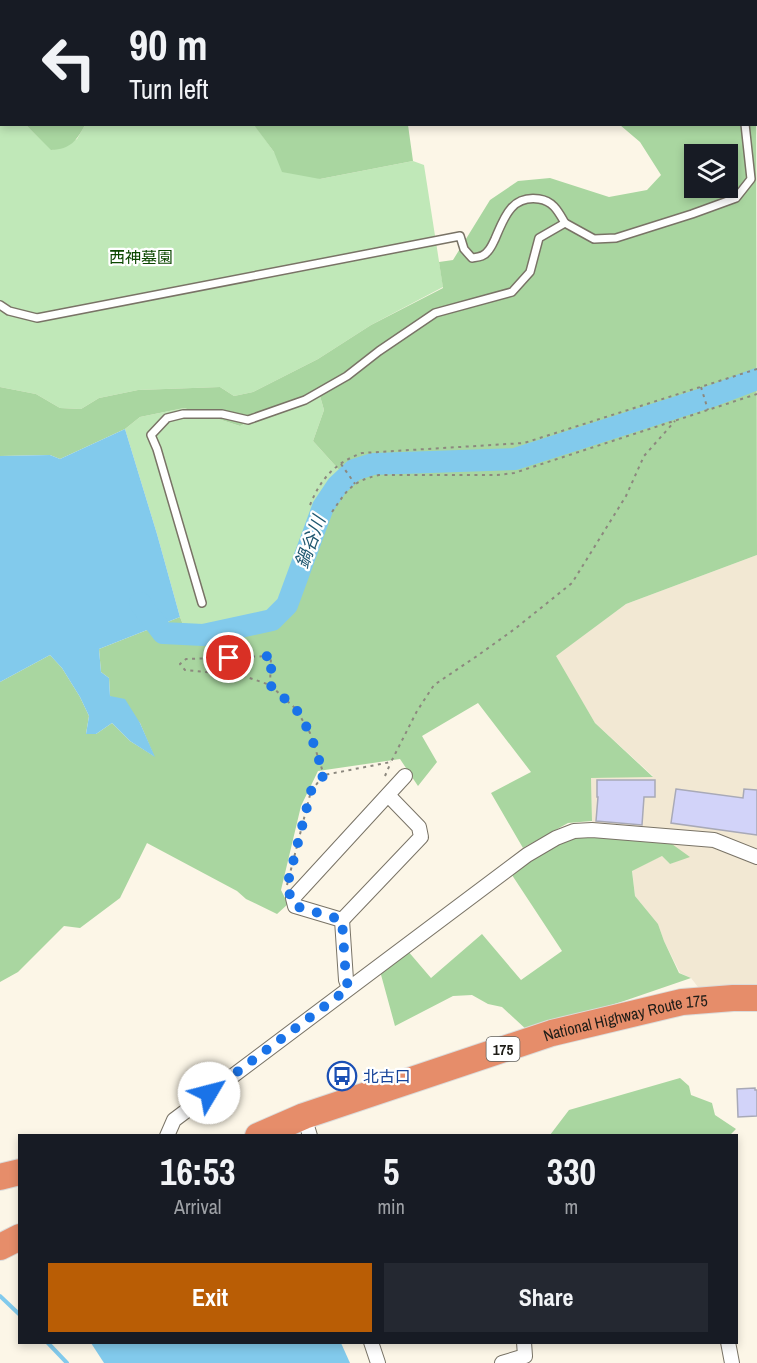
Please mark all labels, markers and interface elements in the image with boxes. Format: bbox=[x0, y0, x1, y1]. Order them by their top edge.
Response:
text: 90 m bbox=[129, 17, 208, 73]
icon: left bbox=[30, 24, 108, 102]
text: Turn left bbox=[129, 71, 208, 107]
map controls bbox=[684, 144, 738, 198]
button: layers bbox=[684, 144, 738, 198]
park label: 西神墓園 bbox=[109, 246, 173, 268]
water label: 鍋谷川 bbox=[289, 510, 332, 572]
pin bbox=[203, 632, 254, 683]
icon: arrive bbox=[212, 641, 245, 674]
street label: National Highway Route 175 bbox=[540, 989, 708, 1046]
road number: 175 bbox=[486, 1037, 520, 1061]
bus stop icon: 北古口 bbox=[326, 1060, 358, 1092]
position arrow bbox=[177, 1061, 241, 1125]
place label: 北古口 bbox=[363, 1065, 411, 1087]
text: 16:53 bbox=[160, 1148, 235, 1196]
text: 5 bbox=[383, 1148, 399, 1196]
text: 330 bbox=[547, 1148, 596, 1196]
text: Arrival bbox=[174, 1193, 221, 1220]
text: min bbox=[377, 1193, 405, 1220]
text: m bbox=[565, 1193, 578, 1220]
button: Exit bbox=[48, 1263, 372, 1332]
button: Share bbox=[384, 1263, 708, 1332]

